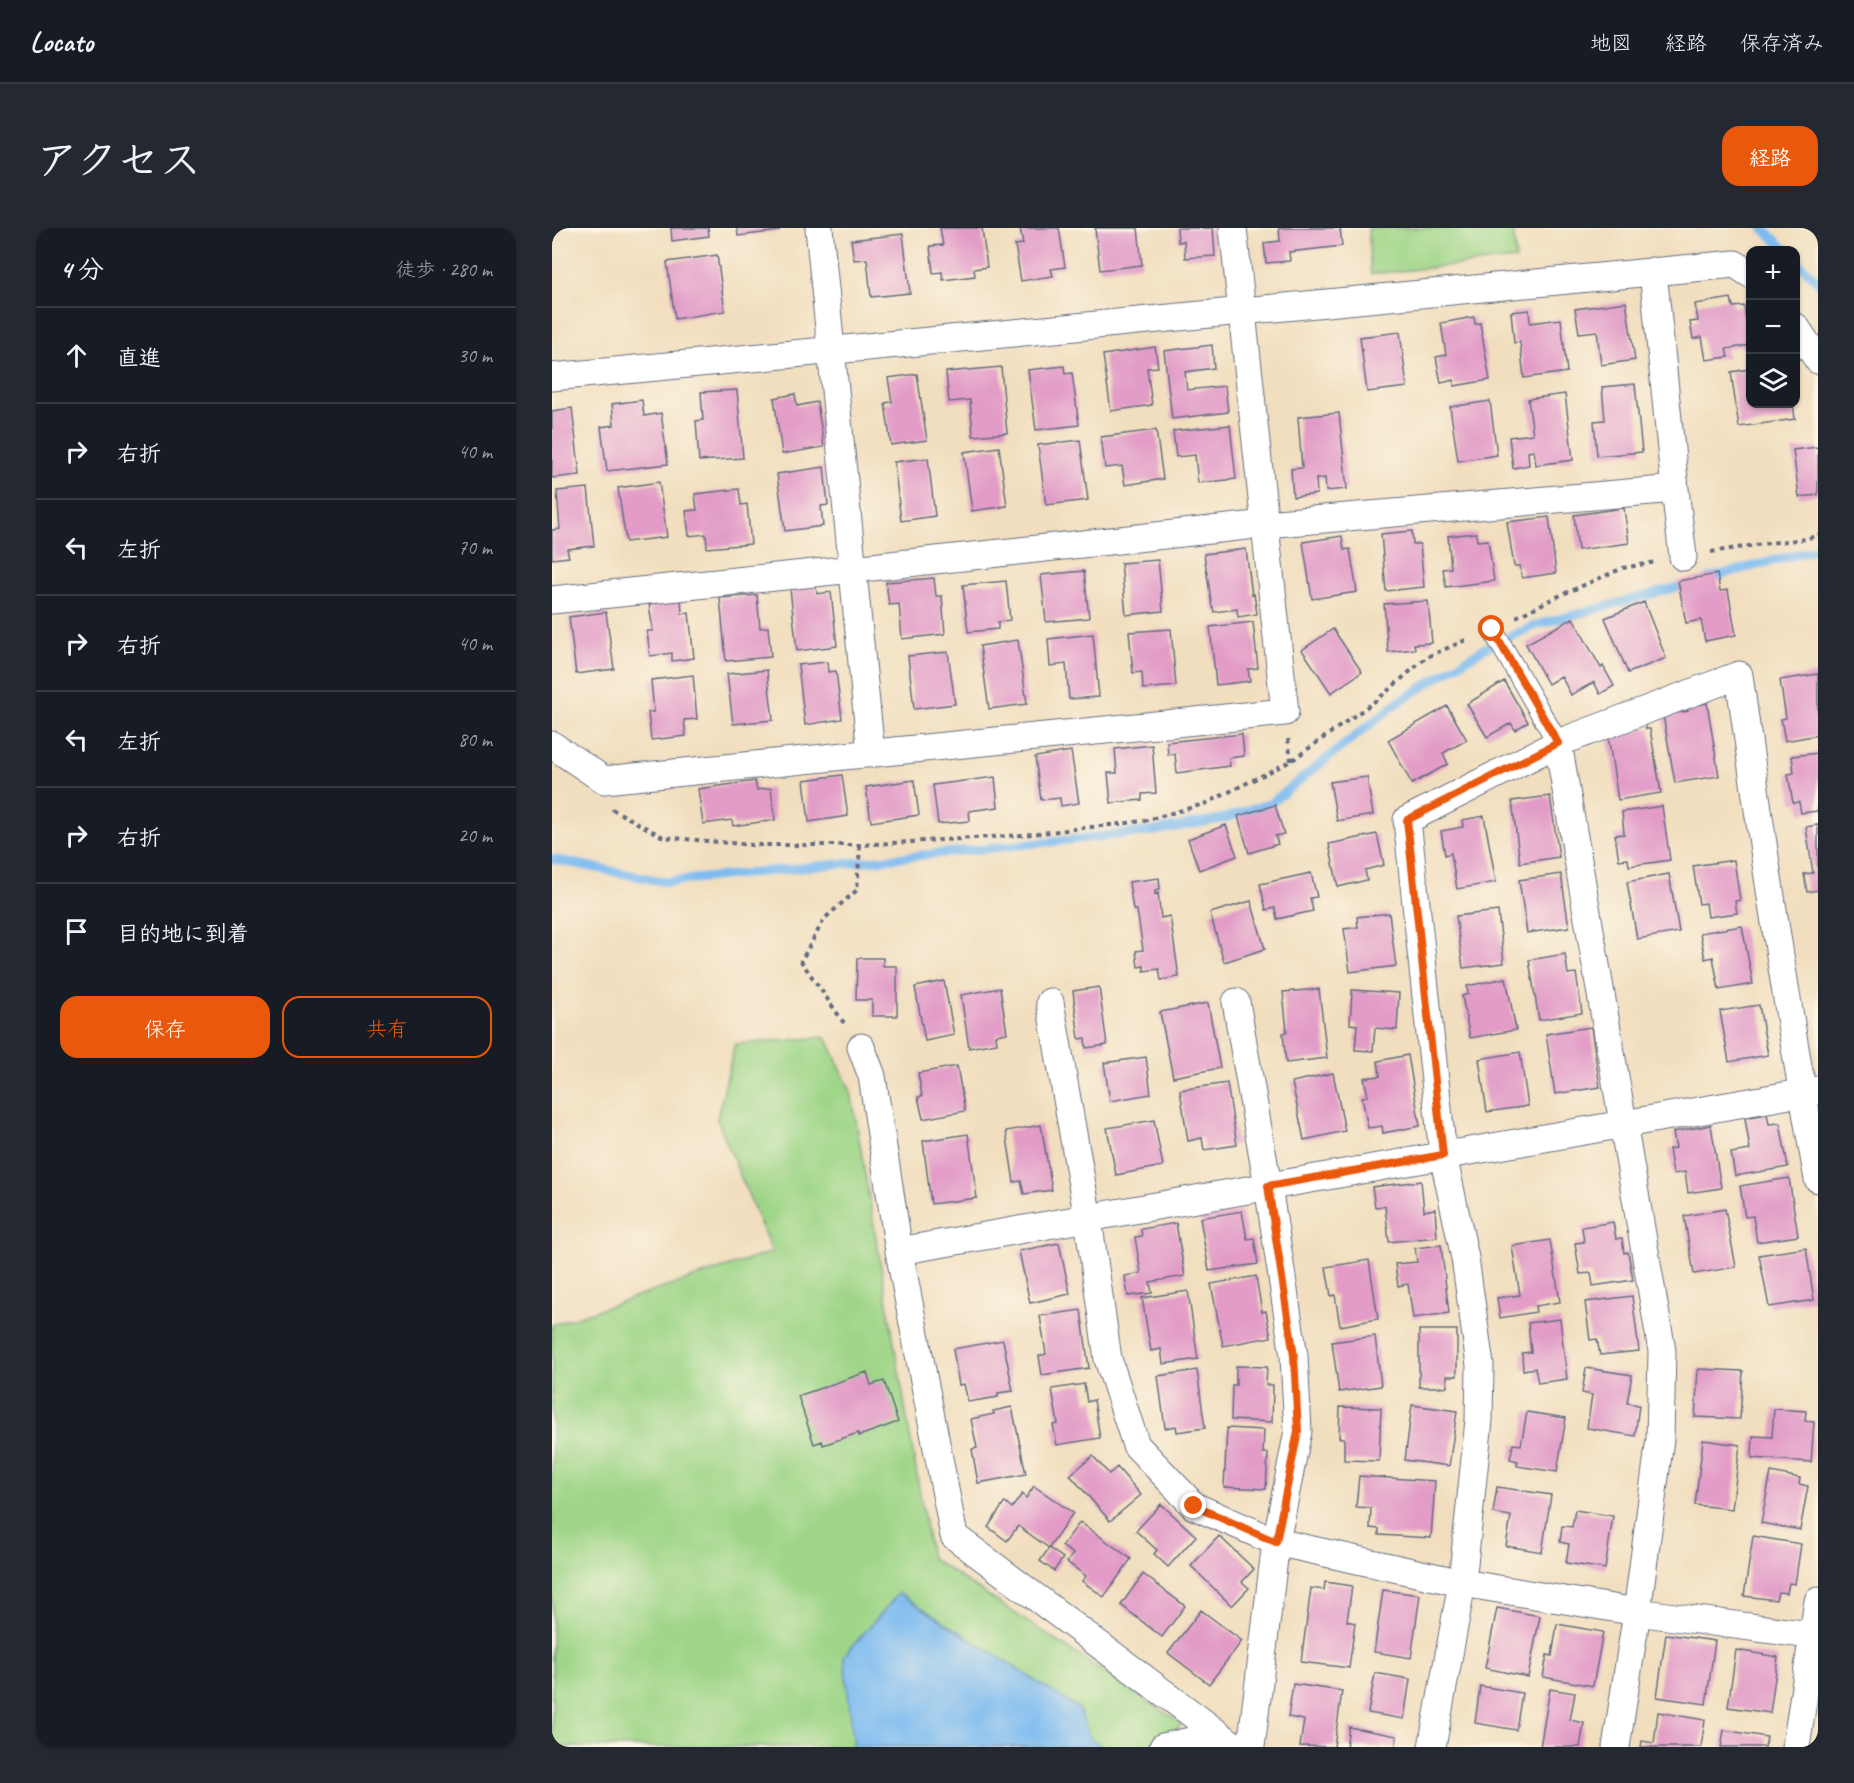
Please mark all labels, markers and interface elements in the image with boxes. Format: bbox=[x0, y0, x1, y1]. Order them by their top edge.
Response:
text: Locato bbox=[30, 24, 93, 59]
text: 地図 bbox=[1590, 30, 1632, 56]
text: 経路 bbox=[1665, 30, 1707, 56]
text: 保存済み bbox=[1740, 30, 1824, 56]
button: 経路 bbox=[1722, 126, 1818, 186]
text: アクセス bbox=[36, 134, 201, 187]
map controls bbox=[1746, 246, 1800, 408]
button: + bbox=[1746, 246, 1800, 300]
text: 4 分 bbox=[60, 253, 104, 286]
text: 徒歩 · 280 m bbox=[396, 257, 492, 282]
button: − bbox=[1746, 300, 1800, 354]
icon: ahead bbox=[60, 339, 93, 372]
text: 30 m bbox=[458, 343, 492, 368]
text: 直進 bbox=[117, 344, 161, 372]
button: layers bbox=[1746, 354, 1800, 408]
icon: right bbox=[60, 435, 93, 468]
text: 40 m bbox=[458, 439, 492, 464]
text: 右折 bbox=[117, 440, 161, 468]
icon: left bbox=[60, 531, 93, 564]
text: 70 m bbox=[458, 535, 492, 560]
text: 左折 bbox=[117, 536, 161, 564]
route start bbox=[1478, 615, 1504, 641]
icon: right bbox=[60, 627, 93, 660]
text: 40 m bbox=[458, 631, 492, 656]
text: 右折 bbox=[117, 632, 161, 660]
icon: left bbox=[60, 723, 93, 756]
text: 80 m bbox=[458, 727, 492, 752]
text: 左折 bbox=[117, 728, 161, 756]
icon: right bbox=[60, 819, 93, 852]
text: 20 m bbox=[458, 823, 492, 848]
text: 右折 bbox=[117, 824, 161, 852]
icon: arrive bbox=[60, 915, 93, 948]
text: 目的地に到着 bbox=[117, 920, 249, 948]
button: 保存 bbox=[60, 996, 270, 1058]
button: 共有 bbox=[282, 996, 492, 1058]
route end bbox=[1180, 1492, 1206, 1518]

